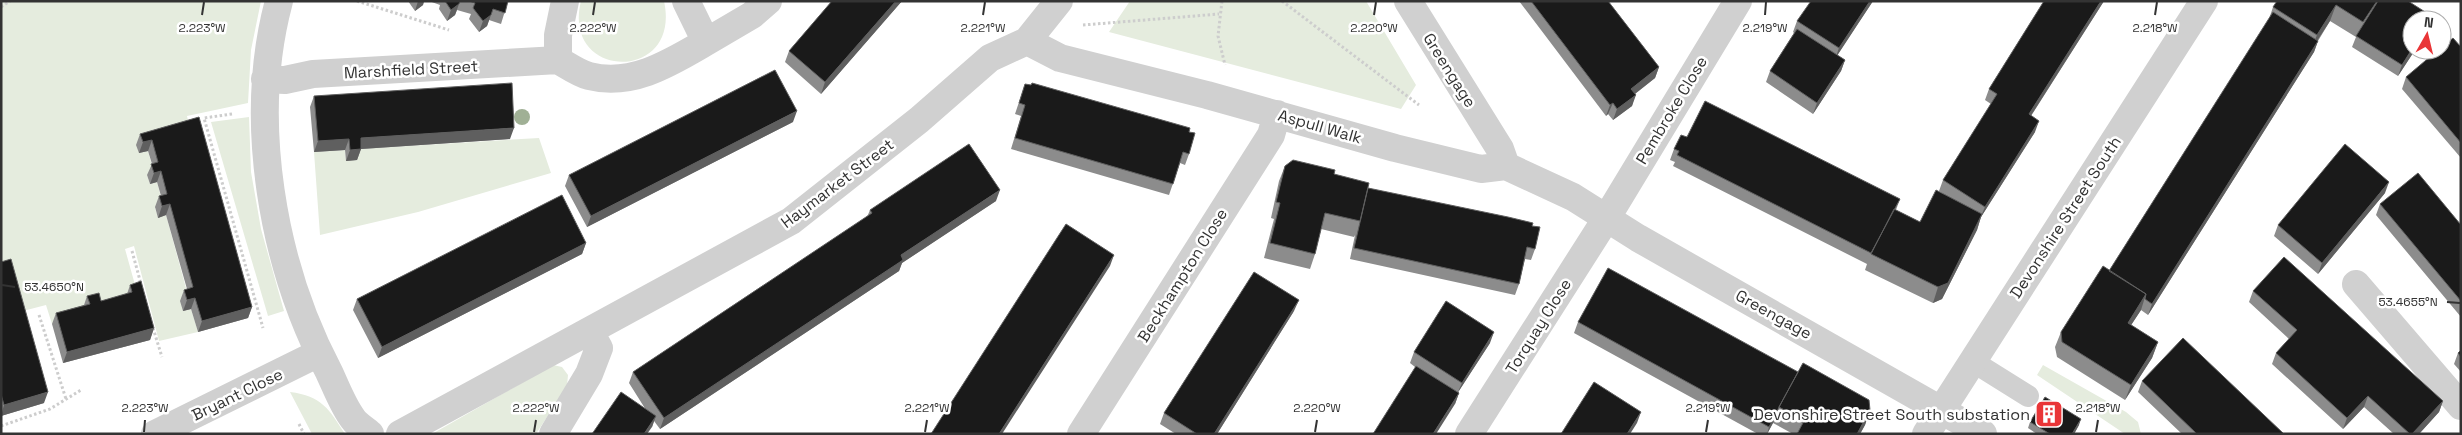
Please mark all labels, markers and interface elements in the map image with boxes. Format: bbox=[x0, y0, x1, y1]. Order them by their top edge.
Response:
north arrow bbox=[2402, 10, 2452, 60]
text: N bbox=[2423, 13, 2435, 32]
text: 2.223°W bbox=[178, 20, 226, 36]
text: 2.222°W bbox=[569, 20, 617, 36]
text: 2.221°W bbox=[961, 20, 1006, 36]
text: 2.220°W bbox=[1350, 20, 1398, 36]
text: 2.219°W bbox=[1743, 20, 1788, 36]
text: 2.218°W bbox=[2132, 20, 2178, 36]
street label: Greengage bbox=[1418, 29, 1481, 111]
street label: Pembroke Close bbox=[1631, 52, 1712, 168]
street label: Marshfield Street bbox=[343, 56, 479, 83]
street label: Aspull Walk bbox=[1276, 105, 1364, 149]
street label: Devonshire Street South bbox=[2005, 132, 2126, 302]
street label: Haymarket Street bbox=[777, 134, 898, 233]
street label: Beckhampton Close bbox=[1133, 204, 1232, 346]
street label: Torquay Close bbox=[1501, 275, 1576, 378]
text: 53.4650°N bbox=[24, 279, 84, 295]
street label: Greengage bbox=[1732, 285, 1816, 344]
text: 53.4655°N bbox=[2378, 294, 2438, 310]
street label: Bryant Close bbox=[188, 363, 286, 426]
building icon: Devonshire Street South substation bbox=[2034, 399, 2064, 429]
text: 2.223°W bbox=[121, 400, 169, 416]
text: 2.222°W bbox=[512, 400, 560, 416]
text: 2.221°W bbox=[905, 400, 950, 416]
text: 2.220°W bbox=[1293, 400, 1341, 416]
text: 2.219°W bbox=[1686, 400, 1731, 416]
text: 2.218°W bbox=[2075, 400, 2121, 416]
place label: Devonshire Street South substation bbox=[1753, 404, 2030, 425]

